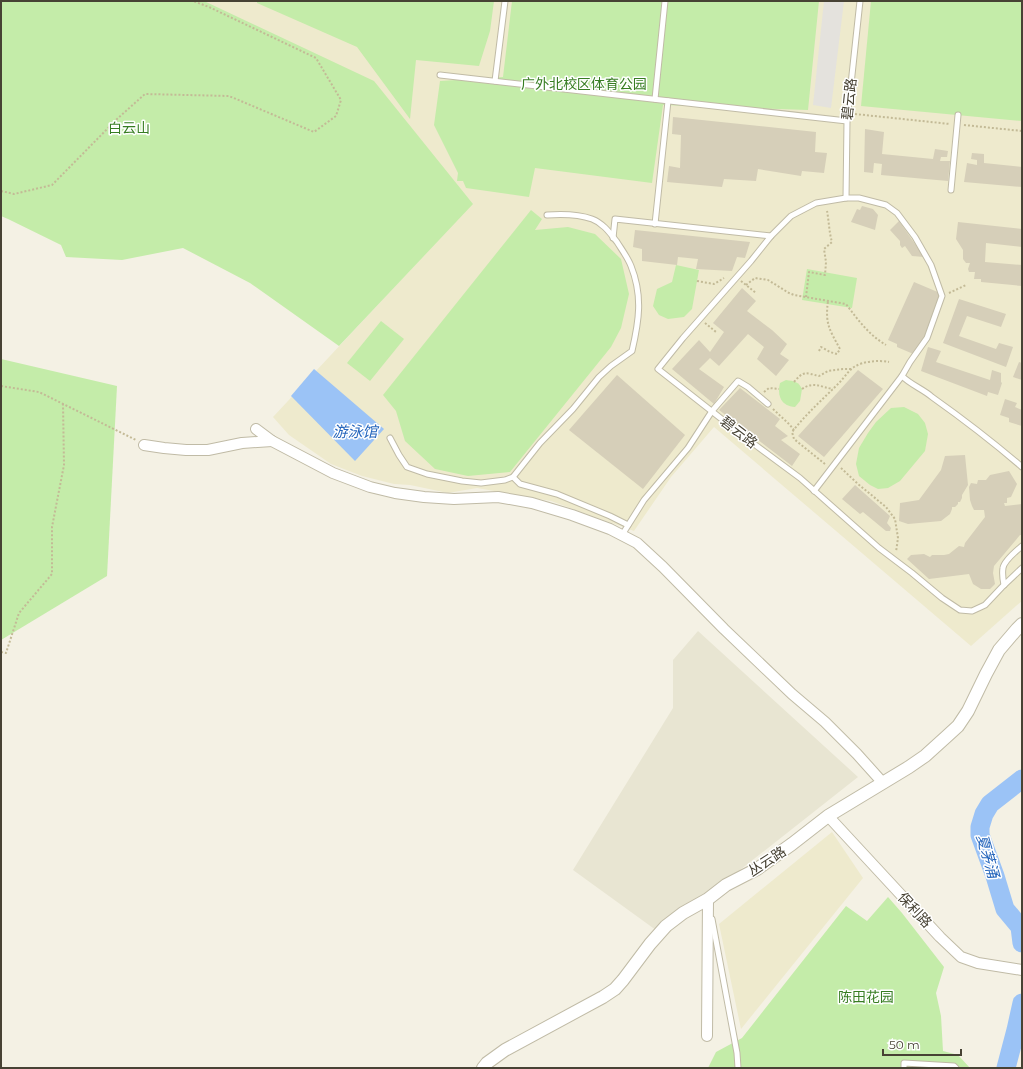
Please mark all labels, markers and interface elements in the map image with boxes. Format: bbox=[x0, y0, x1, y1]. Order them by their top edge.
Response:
park label: 广外北校区体育公园 bbox=[521, 75, 647, 93]
street label: 碧云路 bbox=[838, 77, 860, 121]
park label: 白云山 bbox=[108, 119, 150, 137]
street label: 碧云路 bbox=[717, 412, 761, 452]
water label: 游泳馆 bbox=[332, 422, 379, 441]
water label: 夏茅涌 bbox=[973, 832, 1004, 882]
street label: 丛云路 bbox=[744, 842, 790, 880]
street label: 保利路 bbox=[894, 889, 936, 931]
park label: 陈田花园 bbox=[838, 988, 894, 1006]
scale bar bbox=[883, 1031, 961, 1057]
text: 50 m bbox=[889, 1037, 920, 1052]

